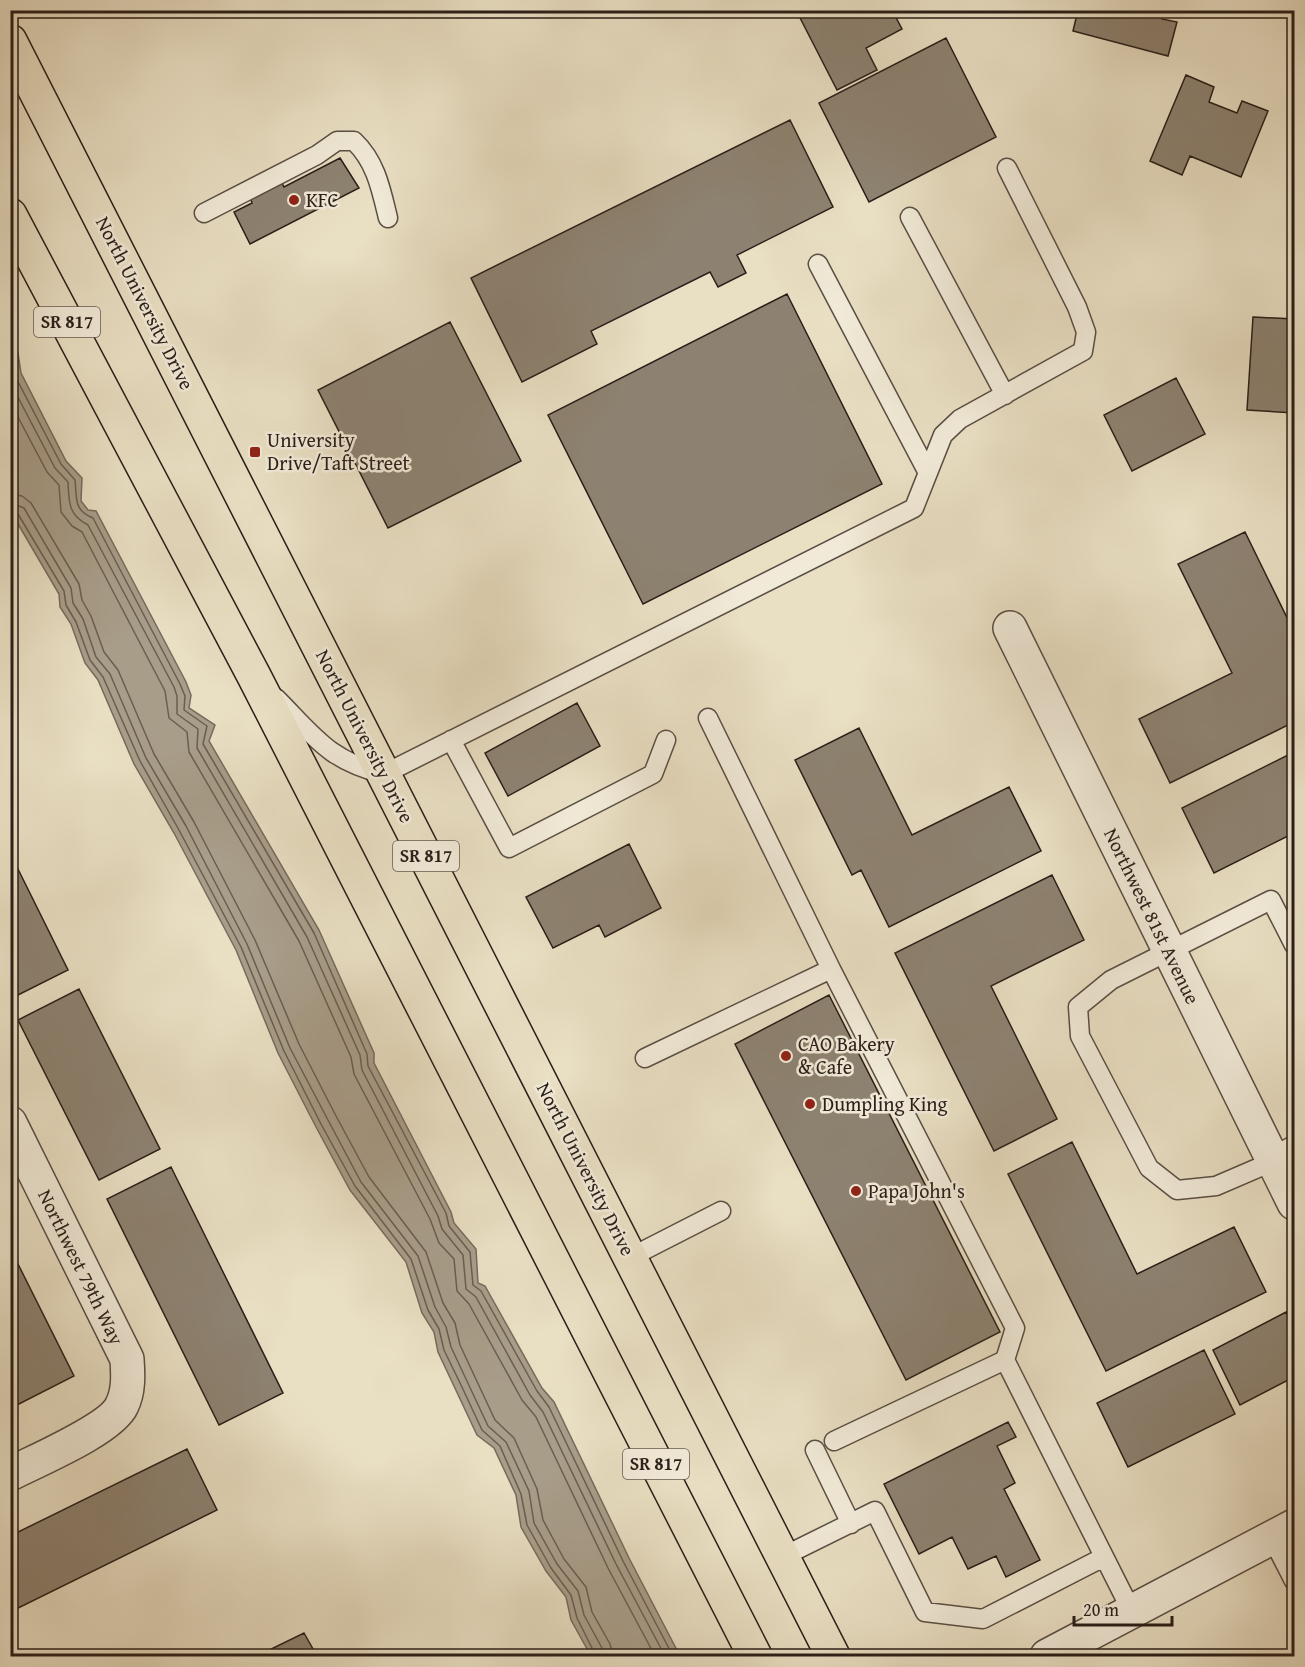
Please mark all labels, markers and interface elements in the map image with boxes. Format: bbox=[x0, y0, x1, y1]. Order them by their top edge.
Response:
place label: KFC bbox=[306, 185, 339, 214]
marker: KFC bbox=[287, 193, 301, 207]
street label: North University Drive bbox=[89, 211, 202, 395]
road number: SR 817 bbox=[34, 307, 100, 337]
place label: University Drive/Taft Street bbox=[267, 425, 410, 477]
marker: University Drive/Taft Street bbox=[248, 445, 262, 459]
street label: North University Drive bbox=[309, 644, 422, 828]
street label: Northwest 81st Avenue bbox=[1097, 823, 1208, 1009]
road number: SR 817 bbox=[393, 841, 459, 871]
place label: CAO Bakery & Cafe bbox=[798, 1029, 895, 1081]
marker: CAO Bakery & Cafe bbox=[779, 1049, 793, 1063]
street label: North University Drive bbox=[530, 1077, 643, 1261]
place label: Dumpling King bbox=[822, 1089, 948, 1118]
marker: Dumpling King bbox=[803, 1097, 817, 1111]
place label: Papa John's bbox=[868, 1176, 965, 1205]
street label: Northwest 79th Way bbox=[31, 1184, 132, 1350]
marker: Papa John's bbox=[849, 1184, 863, 1198]
road number: SR 817 bbox=[623, 1449, 689, 1479]
scale bar bbox=[1074, 1589, 1172, 1627]
text: 20 m bbox=[1083, 1596, 1119, 1623]

